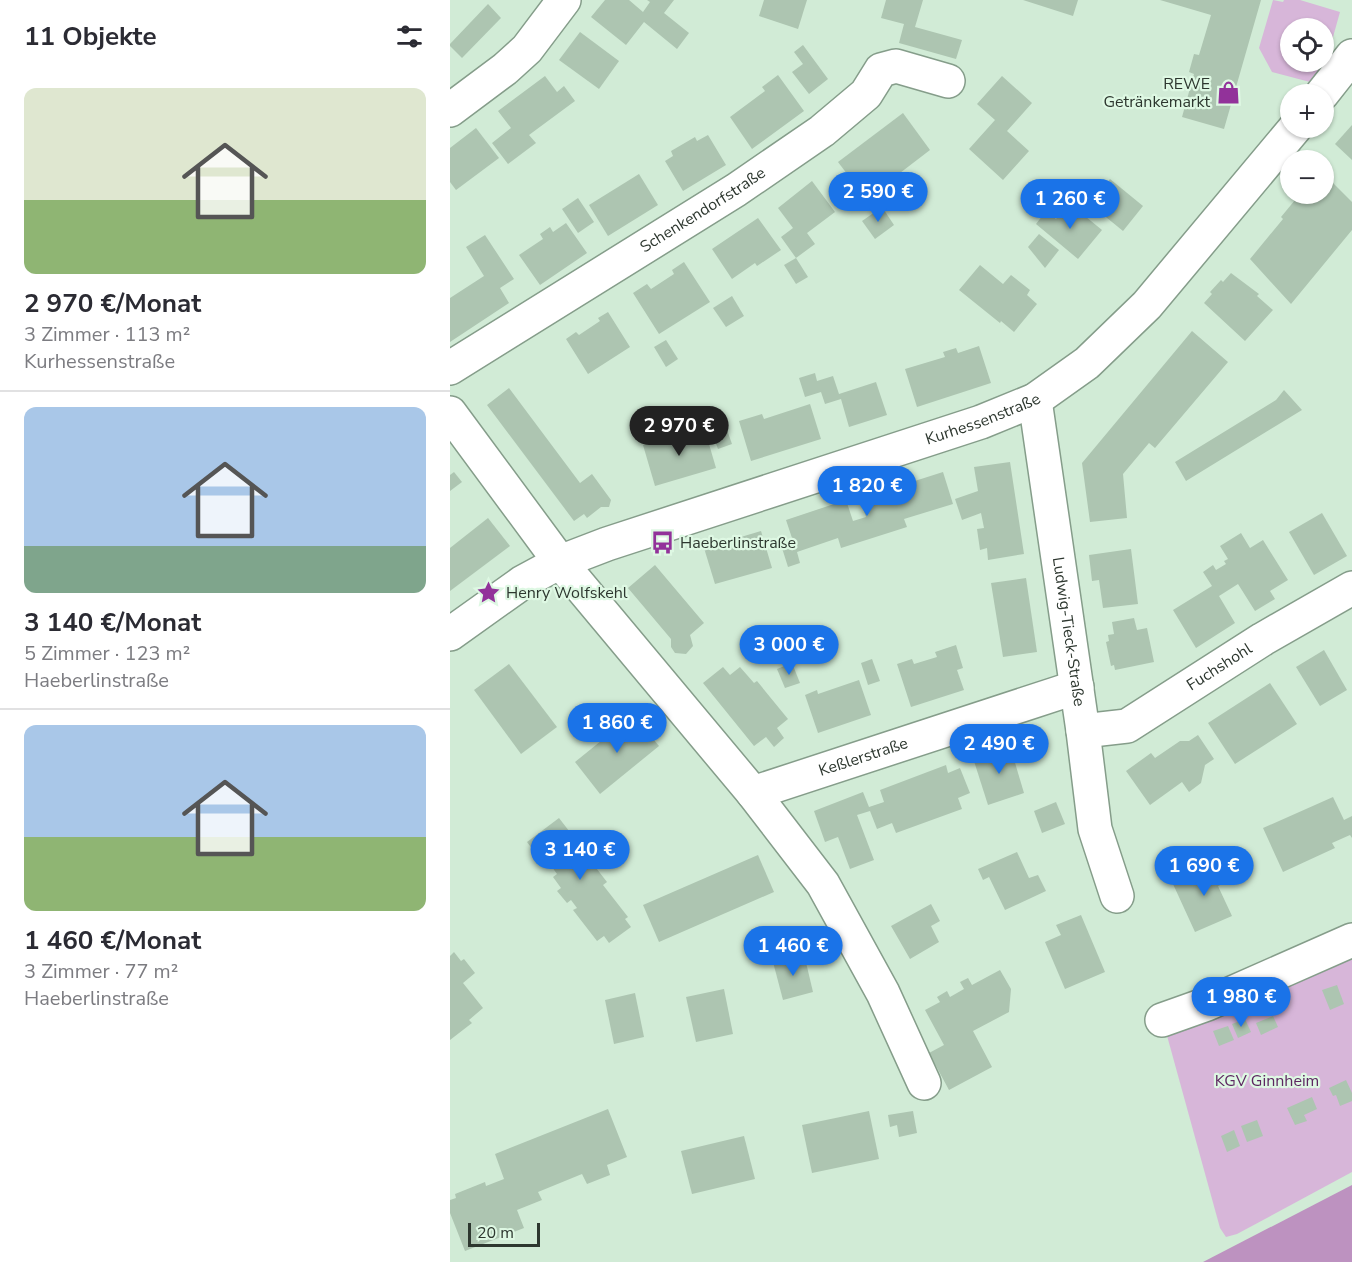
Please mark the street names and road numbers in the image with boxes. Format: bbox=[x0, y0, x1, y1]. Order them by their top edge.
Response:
street label: Schenkendorfstraße bbox=[636, 162, 770, 258]
street label: Kurhessenstraße bbox=[923, 388, 1045, 450]
street label: Ludwig-Tieck-Straße bbox=[1047, 555, 1090, 708]
street label: Fuchshohl bbox=[1182, 638, 1257, 696]
street label: Keßlerstraße bbox=[816, 732, 911, 782]

